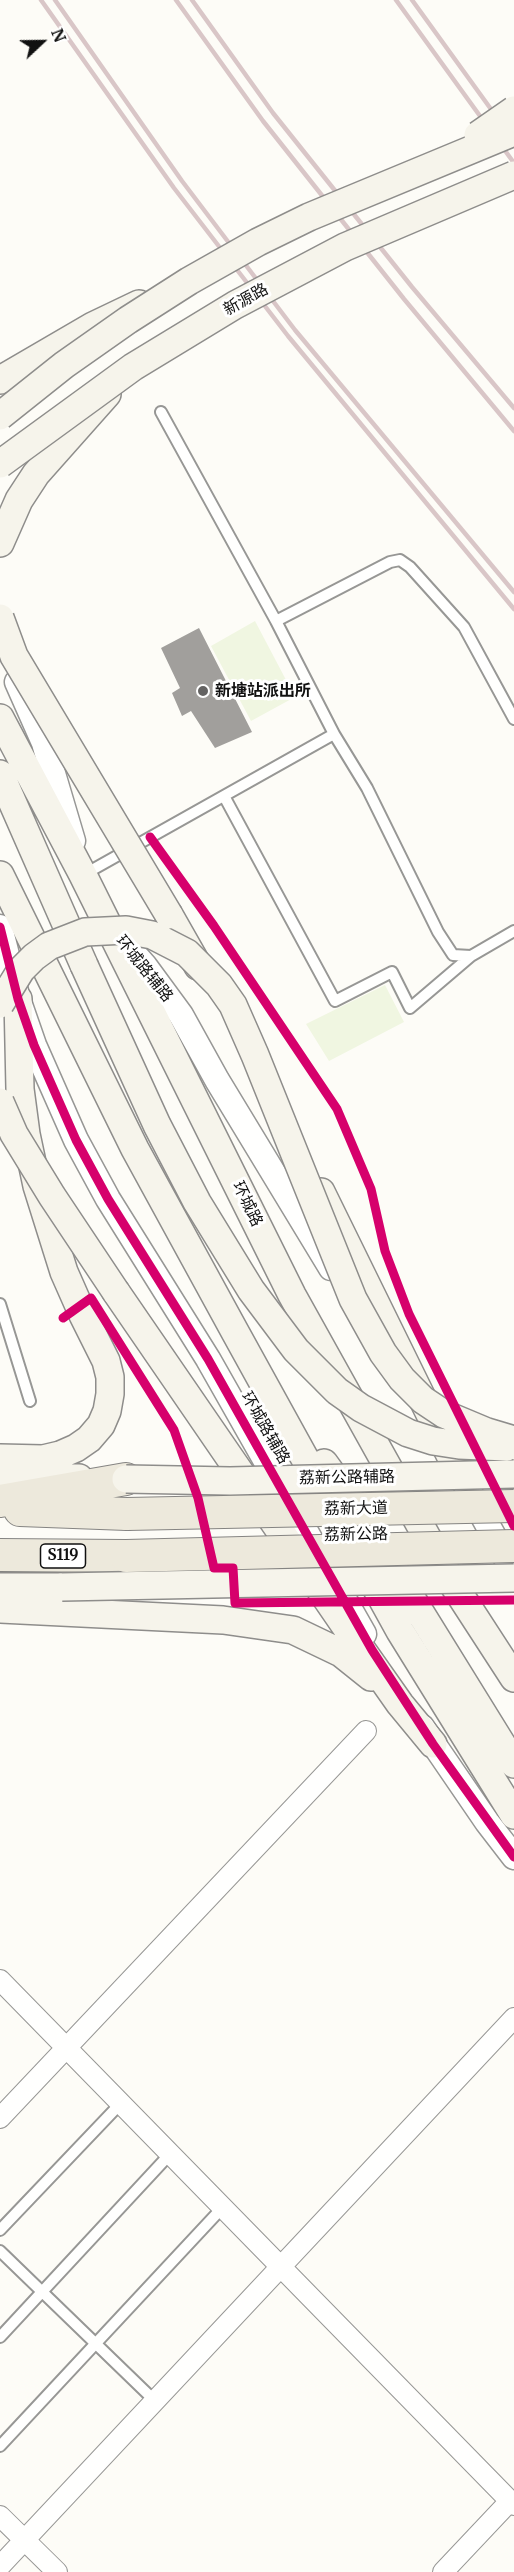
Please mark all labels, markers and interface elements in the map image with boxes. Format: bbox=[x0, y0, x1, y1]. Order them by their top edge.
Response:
north arrow bbox=[12, 12, 72, 72]
text: N bbox=[47, 26, 70, 45]
street label: 新源路 bbox=[220, 280, 272, 320]
place label: 新塘站派出所 bbox=[215, 681, 311, 701]
marker: 新塘站派出所 bbox=[196, 684, 210, 698]
street label: 环城路辅路 bbox=[111, 932, 177, 1006]
street label: 环城路 bbox=[228, 1178, 266, 1230]
street label: 环城路辅路 bbox=[237, 1389, 293, 1467]
street label: 荔新公路辅路 bbox=[299, 1468, 395, 1488]
street label: 荔新大道 bbox=[324, 1499, 388, 1519]
street label: 荔新公路 bbox=[324, 1525, 388, 1545]
road number: S119 bbox=[40, 1544, 86, 1568]

